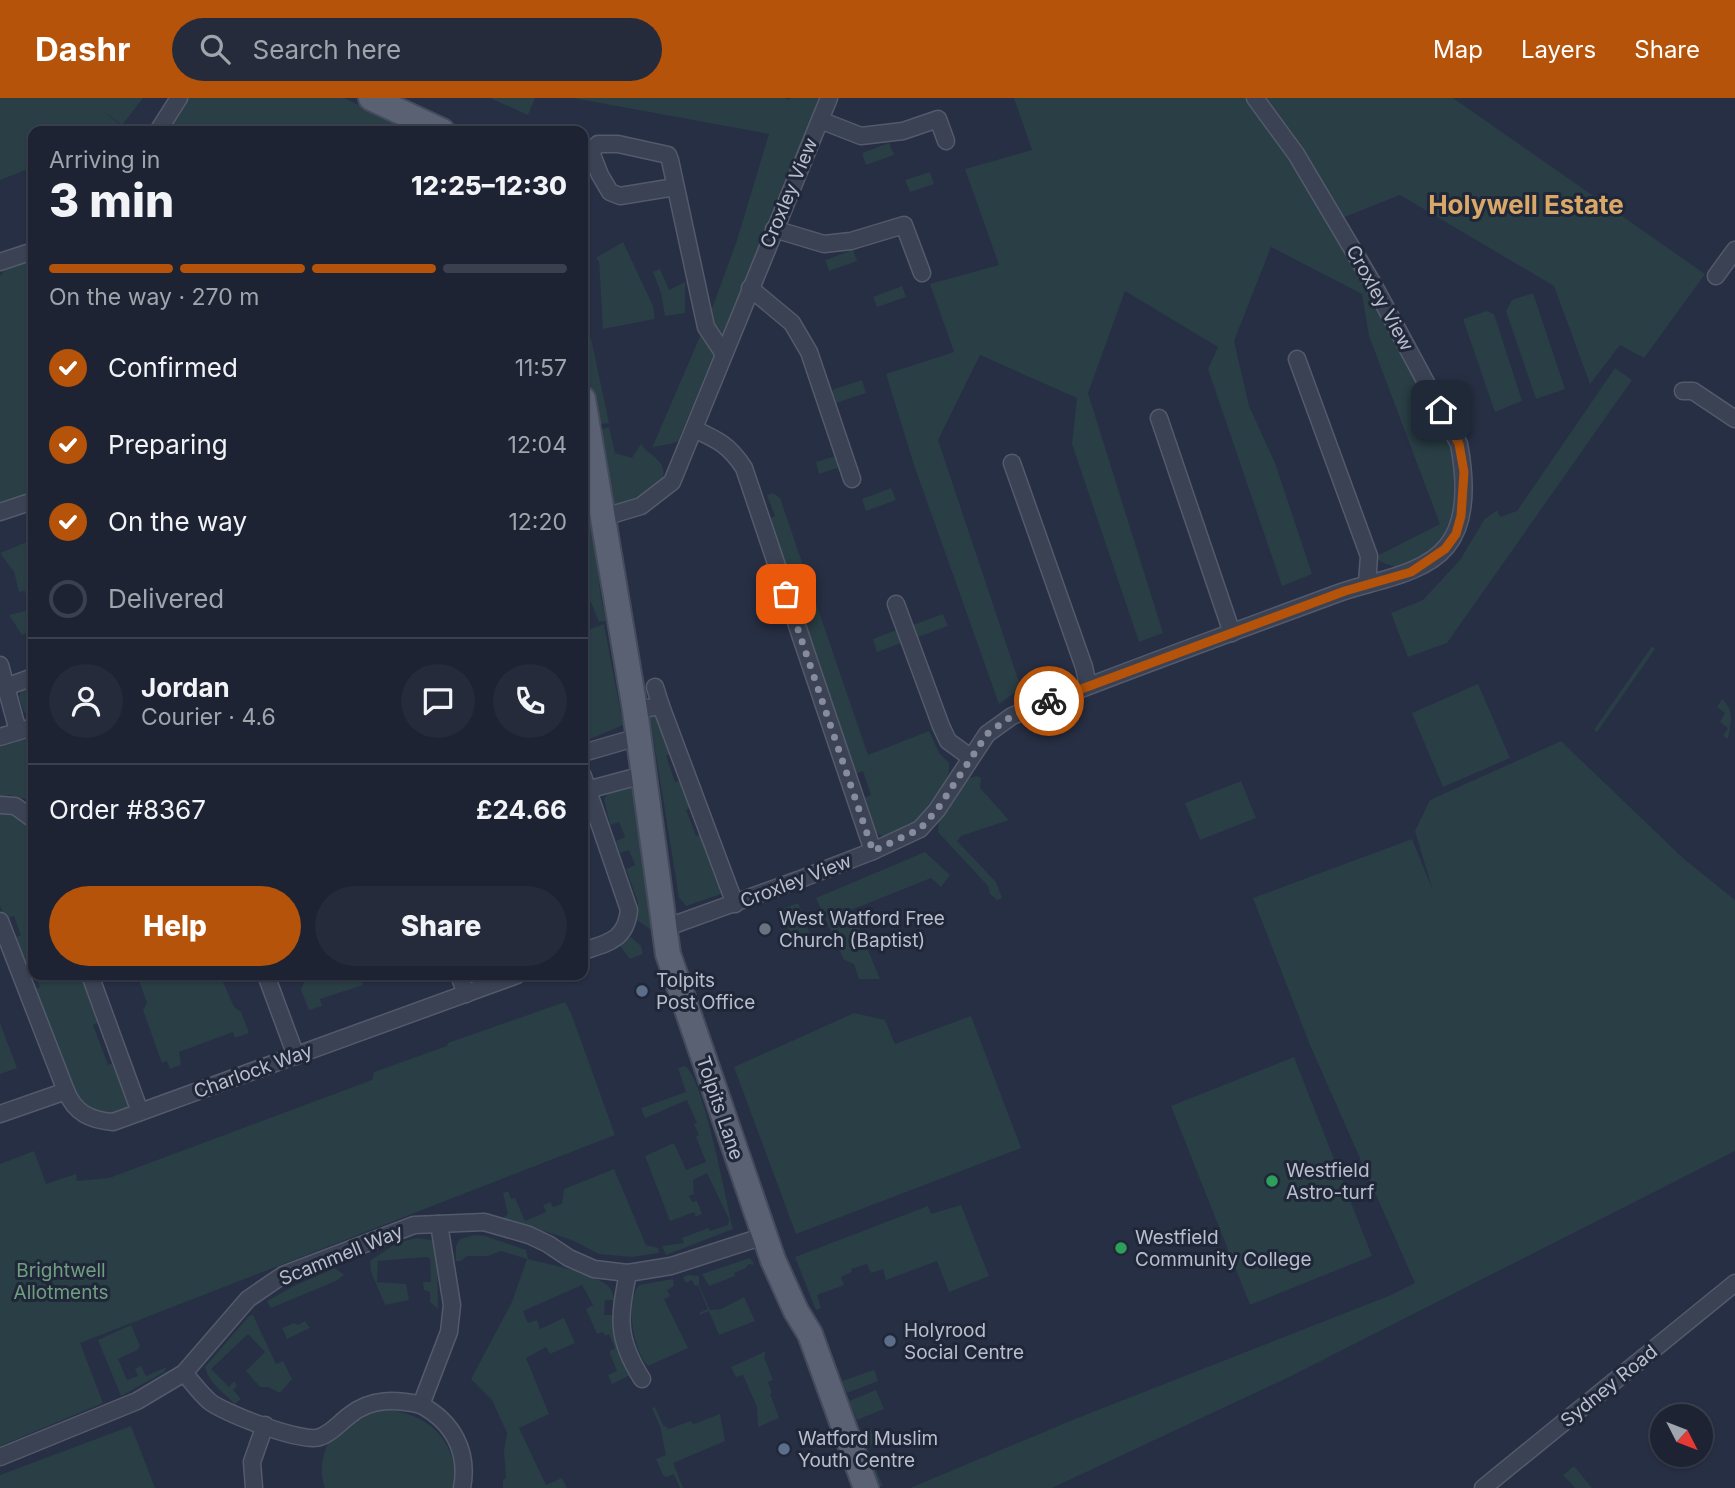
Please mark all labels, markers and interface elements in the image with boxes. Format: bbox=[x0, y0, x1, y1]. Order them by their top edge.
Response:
search box bbox=[172, 18, 662, 81]
text: Dashr bbox=[35, 29, 130, 69]
icon: search bbox=[196, 30, 234, 68]
text: Search here bbox=[252, 34, 401, 65]
text: Map bbox=[1433, 35, 1483, 64]
text: Layers bbox=[1521, 35, 1596, 64]
text: Share bbox=[1634, 35, 1700, 64]
street label: Croxley View bbox=[755, 134, 823, 252]
text: Arriving in bbox=[49, 146, 160, 174]
text: 12:25–12:30 bbox=[411, 170, 567, 201]
text: 3 min bbox=[49, 172, 174, 228]
district label: Holywell Estate bbox=[1428, 189, 1624, 220]
street label: Croxley View bbox=[1341, 241, 1419, 355]
text: On the way · 270 m bbox=[49, 283, 259, 311]
icon: check bbox=[49, 349, 87, 387]
text: Confirmed bbox=[108, 352, 238, 383]
text: 11:57 bbox=[515, 354, 567, 382]
pin bbox=[1411, 380, 1471, 440]
icon: home bbox=[1422, 391, 1460, 429]
icon: check bbox=[49, 426, 87, 464]
text: Preparing bbox=[108, 429, 228, 460]
text: 12:04 bbox=[508, 431, 567, 459]
icon: check bbox=[49, 503, 87, 541]
text: On the way bbox=[108, 506, 247, 537]
text: 12:20 bbox=[508, 508, 567, 536]
pin bbox=[756, 564, 816, 624]
icon: bag bbox=[767, 575, 805, 613]
text: Delivered bbox=[108, 583, 224, 614]
button: person bbox=[49, 664, 123, 738]
button: chat bbox=[401, 664, 475, 738]
button: phone bbox=[493, 664, 567, 738]
courier bbox=[1014, 666, 1084, 736]
text: Jordan bbox=[141, 672, 230, 703]
icon: bike bbox=[1030, 682, 1068, 720]
text: Courier · 4.6 bbox=[141, 703, 276, 731]
text: Order #8367 bbox=[49, 794, 206, 825]
text: £24.66 bbox=[476, 794, 567, 825]
street label: Croxley View bbox=[737, 849, 855, 913]
button: Help bbox=[49, 886, 301, 966]
button: Share bbox=[315, 886, 567, 966]
place label: West Watford Free Church (Baptist) bbox=[779, 907, 945, 952]
marker: West Watford Free Church (Baptist) bbox=[757, 921, 773, 937]
place label: Tolpits Post Office bbox=[656, 969, 755, 1014]
marker: Tolpits Post Office bbox=[634, 983, 650, 999]
street label: Charlock Way bbox=[190, 1039, 316, 1103]
street label: Tolpits Lane bbox=[692, 1053, 748, 1163]
place label: Westfield Astro-turf bbox=[1286, 1159, 1374, 1204]
marker: Westfield Astro-turf bbox=[1264, 1173, 1280, 1189]
street label: Scammell Way bbox=[276, 1220, 407, 1290]
place label: Westfield Community College bbox=[1135, 1226, 1312, 1271]
marker: Westfield Community College bbox=[1113, 1240, 1129, 1256]
park label: Brightwell Allotments bbox=[14, 1259, 108, 1304]
place label: Holyrood Social Centre bbox=[904, 1319, 1024, 1364]
marker: Holyrood Social Centre bbox=[882, 1333, 898, 1349]
street label: Sydney Road bbox=[1556, 1340, 1662, 1432]
north arrow bbox=[1650, 1404, 1713, 1466]
map controls bbox=[1650, 1404, 1713, 1467]
place label: Watford Muslim Youth Centre bbox=[798, 1427, 938, 1472]
marker: Watford Muslim Youth Centre bbox=[776, 1441, 792, 1457]

